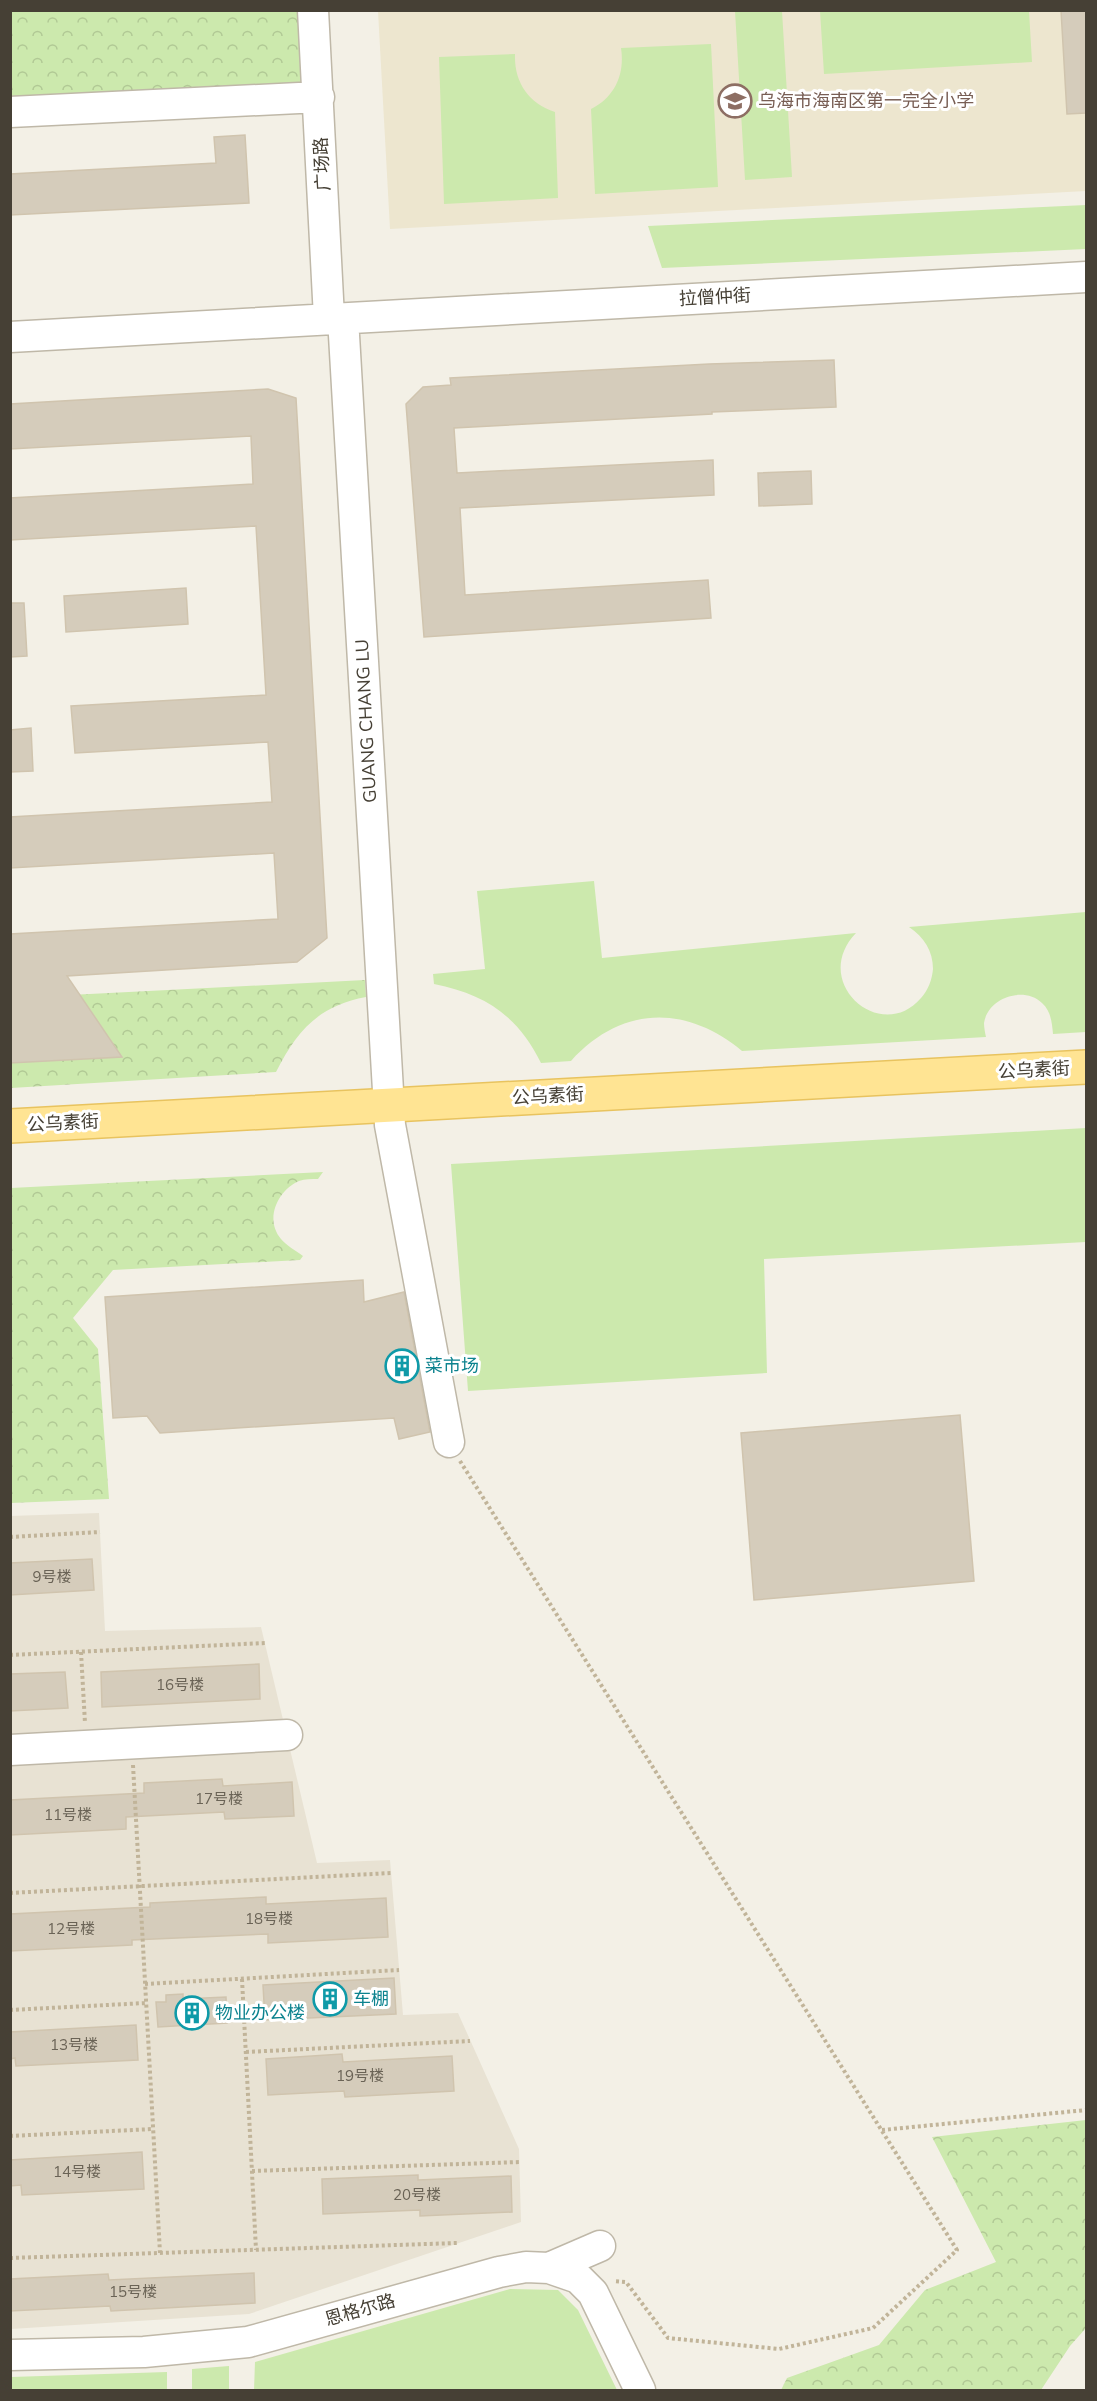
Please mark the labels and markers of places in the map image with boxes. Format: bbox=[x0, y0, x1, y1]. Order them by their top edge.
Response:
school or university icon: 乌海市海南区第一完全小学 bbox=[717, 83, 753, 119]
place label: 乌海市海南区第一完全小学 bbox=[758, 89, 974, 112]
building icon: 菜市场 bbox=[384, 1348, 420, 1384]
place label: 菜市场 bbox=[425, 1354, 479, 1377]
building icon: 车棚 bbox=[312, 1981, 348, 2017]
place label: 车棚 bbox=[353, 1987, 389, 2010]
building icon: 物业办公楼 bbox=[174, 1995, 210, 2031]
place label: 物业办公楼 bbox=[215, 2001, 305, 2024]

